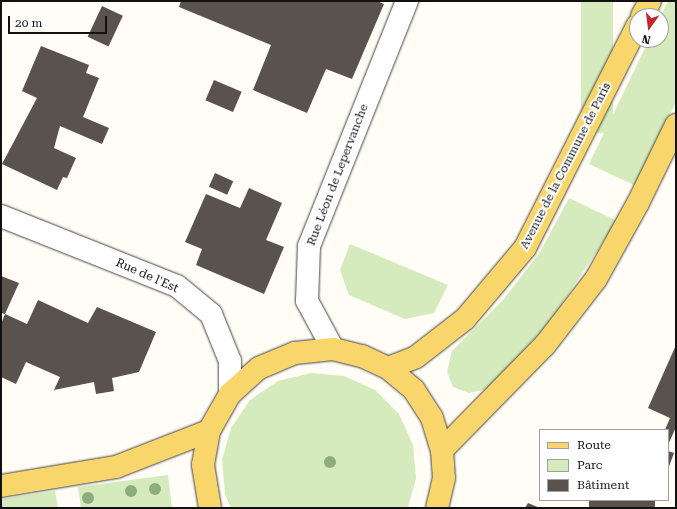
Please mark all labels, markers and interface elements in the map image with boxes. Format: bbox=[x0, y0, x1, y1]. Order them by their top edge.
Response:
scale bar bbox=[10, 8, 109, 34]
north arrow bbox=[629, 8, 669, 48]
text: 20 m bbox=[15, 16, 42, 30]
text: N bbox=[641, 32, 652, 46]
street label: Avenue de la Commune de Paris bbox=[518, 80, 614, 252]
street label: Rue Léon de Lepervanche bbox=[304, 102, 372, 248]
street label: Rue de l'Est bbox=[113, 256, 181, 296]
legend bbox=[539, 429, 669, 501]
text: Route bbox=[577, 438, 611, 452]
text: Parc bbox=[577, 458, 602, 472]
text: Bâtiment bbox=[577, 478, 629, 492]

